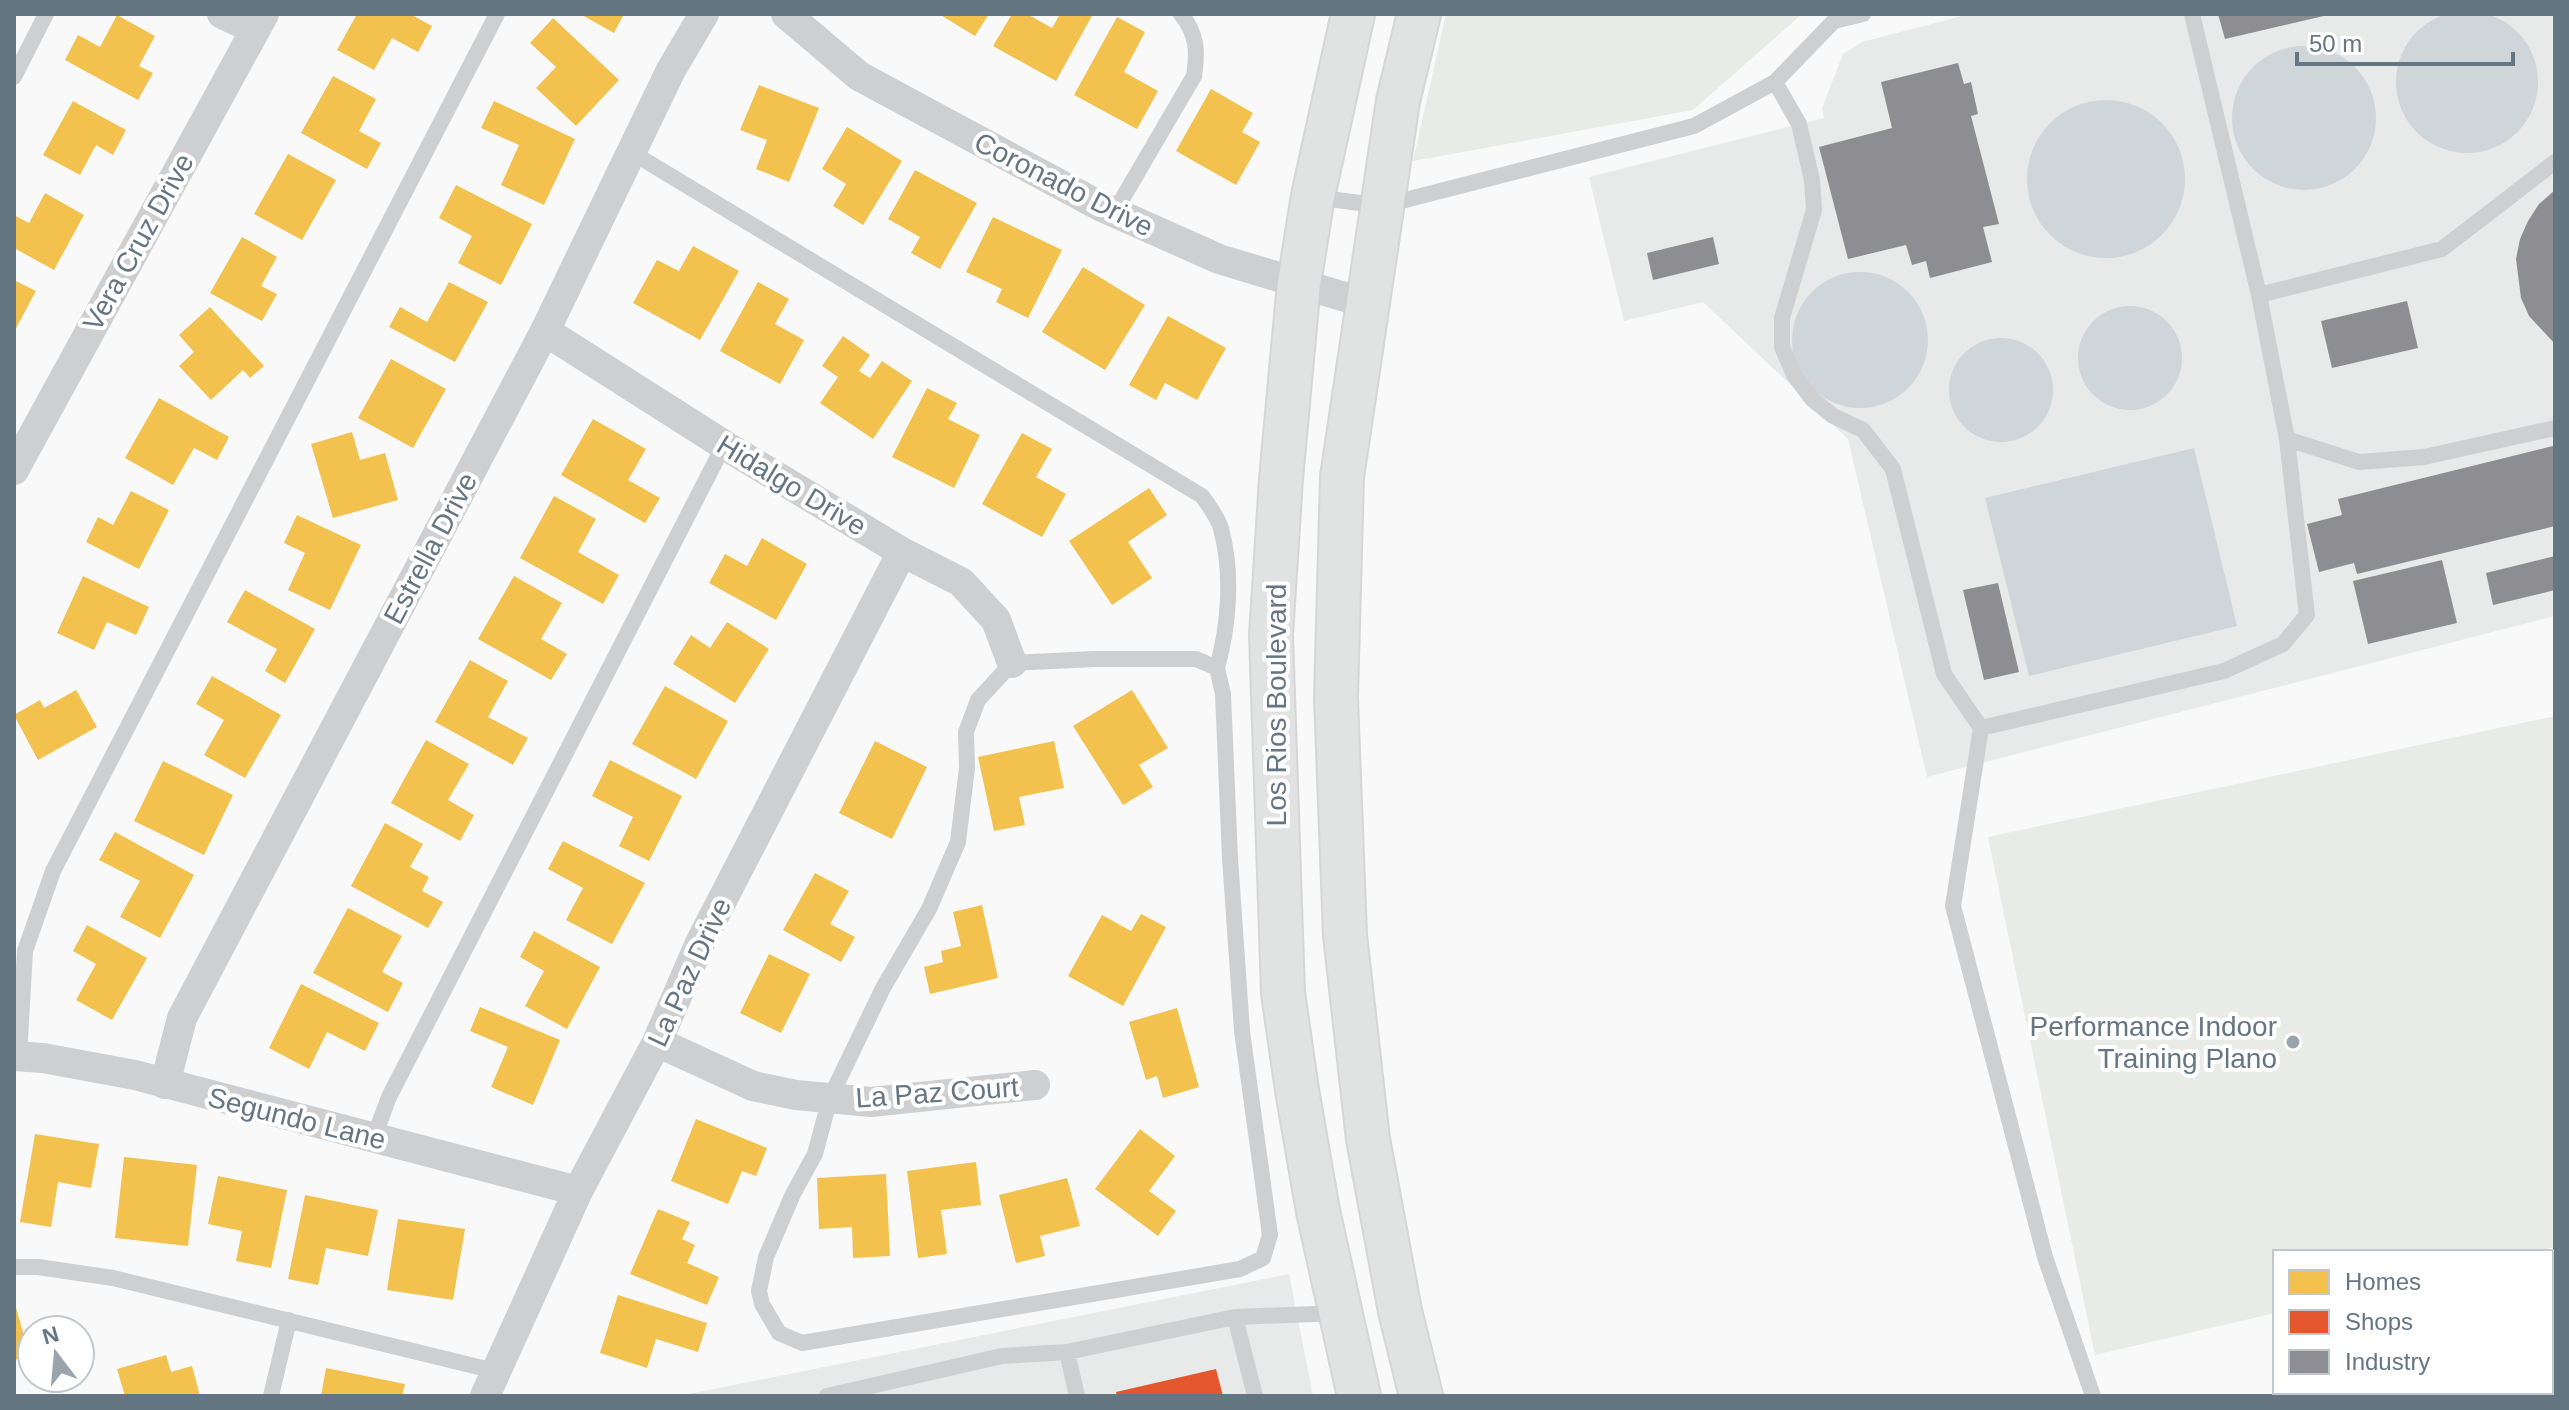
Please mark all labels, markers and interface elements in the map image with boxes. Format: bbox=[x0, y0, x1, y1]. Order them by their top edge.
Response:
scale bar bbox=[2297, 16, 2513, 66]
text: 50 m bbox=[2309, 30, 2362, 57]
street label: Coronado Drive bbox=[969, 126, 1158, 243]
street label: Vera Cruz Drive bbox=[77, 148, 200, 336]
street label: Hidalgo Drive bbox=[712, 429, 872, 542]
street label: Estrella Drive bbox=[378, 467, 483, 629]
street label: Los Rios Boulevard bbox=[1261, 584, 1292, 826]
street label: La Paz Drive bbox=[642, 893, 737, 1051]
place label: Performance Indoor Training Plano bbox=[2030, 1011, 2277, 1074]
marker: Performance Indoor Training Plano bbox=[2284, 1033, 2302, 1051]
street label: La Paz Court bbox=[854, 1071, 1020, 1114]
street label: Segundo Lane bbox=[205, 1081, 389, 1156]
legend bbox=[2273, 1250, 2553, 1394]
text: Homes bbox=[2345, 1268, 2421, 1295]
text: Shops bbox=[2345, 1308, 2413, 1335]
north arrow bbox=[16, 1314, 96, 1394]
text: N bbox=[40, 1321, 62, 1349]
text: Industry bbox=[2345, 1348, 2430, 1375]

